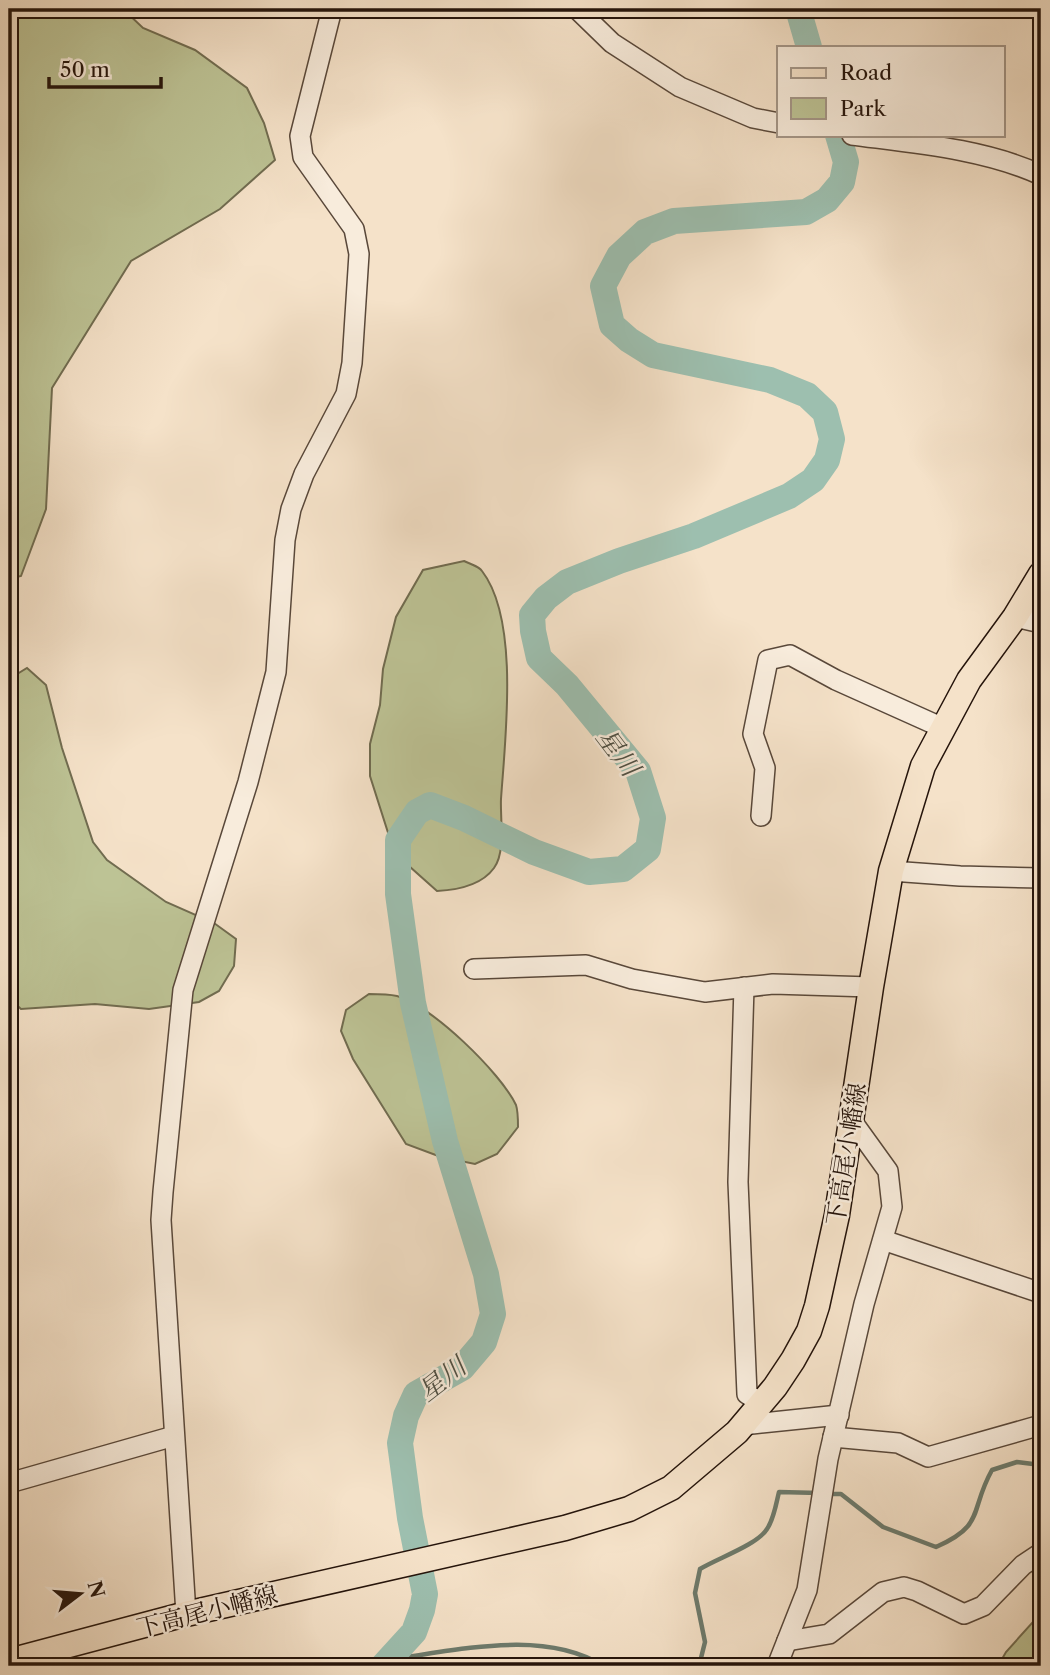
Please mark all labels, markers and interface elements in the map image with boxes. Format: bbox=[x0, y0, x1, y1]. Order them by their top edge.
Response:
scale bar bbox=[49, 46, 161, 90]
legend bbox=[777, 46, 1004, 136]
text: 50 m bbox=[60, 57, 110, 82]
text: Road bbox=[840, 60, 892, 85]
text: Park bbox=[840, 96, 886, 121]
water label: 星川 bbox=[590, 722, 648, 785]
street label: 下高尾小幡線 bbox=[820, 1081, 872, 1227]
water label: 星川 bbox=[412, 1349, 475, 1408]
north arrow bbox=[46, 1560, 116, 1630]
text: N bbox=[83, 1578, 109, 1601]
street label: 下高尾小幡線 bbox=[134, 1580, 280, 1642]

